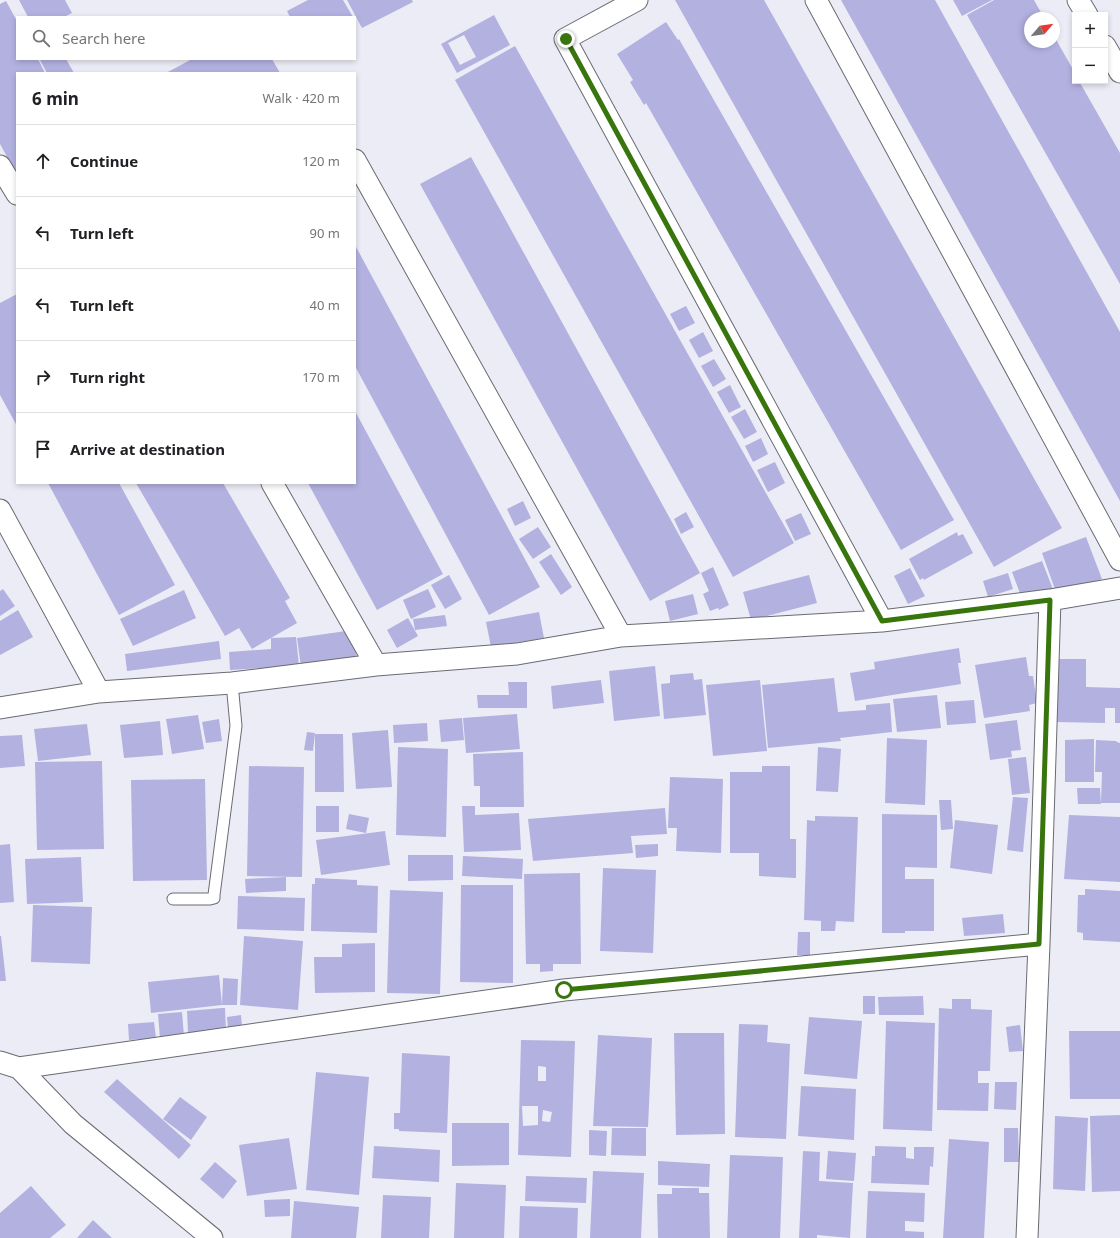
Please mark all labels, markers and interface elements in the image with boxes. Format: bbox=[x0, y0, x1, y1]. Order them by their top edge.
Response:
north arrow bbox=[1024, 12, 1060, 48]
map controls bbox=[1072, 12, 1108, 84]
button: + bbox=[1072, 12, 1108, 48]
search box bbox=[16, 16, 356, 60]
icon: search bbox=[30, 27, 52, 49]
text: Search here bbox=[62, 28, 145, 48]
route end bbox=[557, 30, 575, 48]
button: − bbox=[1072, 48, 1108, 84]
text: 6 min bbox=[32, 87, 79, 110]
text: Walk · 420 m bbox=[262, 89, 340, 107]
icon: ahead bbox=[32, 150, 54, 172]
text: Continue bbox=[70, 151, 138, 171]
text: 120 m bbox=[302, 152, 340, 170]
icon: left bbox=[32, 222, 54, 244]
text: Turn left bbox=[70, 223, 134, 243]
text: 90 m bbox=[310, 224, 340, 242]
icon: left bbox=[32, 294, 54, 316]
text: Turn left bbox=[70, 295, 134, 315]
text: 40 m bbox=[310, 296, 340, 314]
icon: right bbox=[32, 366, 54, 388]
text: Turn right bbox=[70, 367, 145, 387]
text: 170 m bbox=[302, 368, 340, 386]
icon: arrive bbox=[32, 438, 54, 460]
text: Arrive at destination bbox=[70, 439, 225, 459]
route start bbox=[555, 981, 573, 999]

